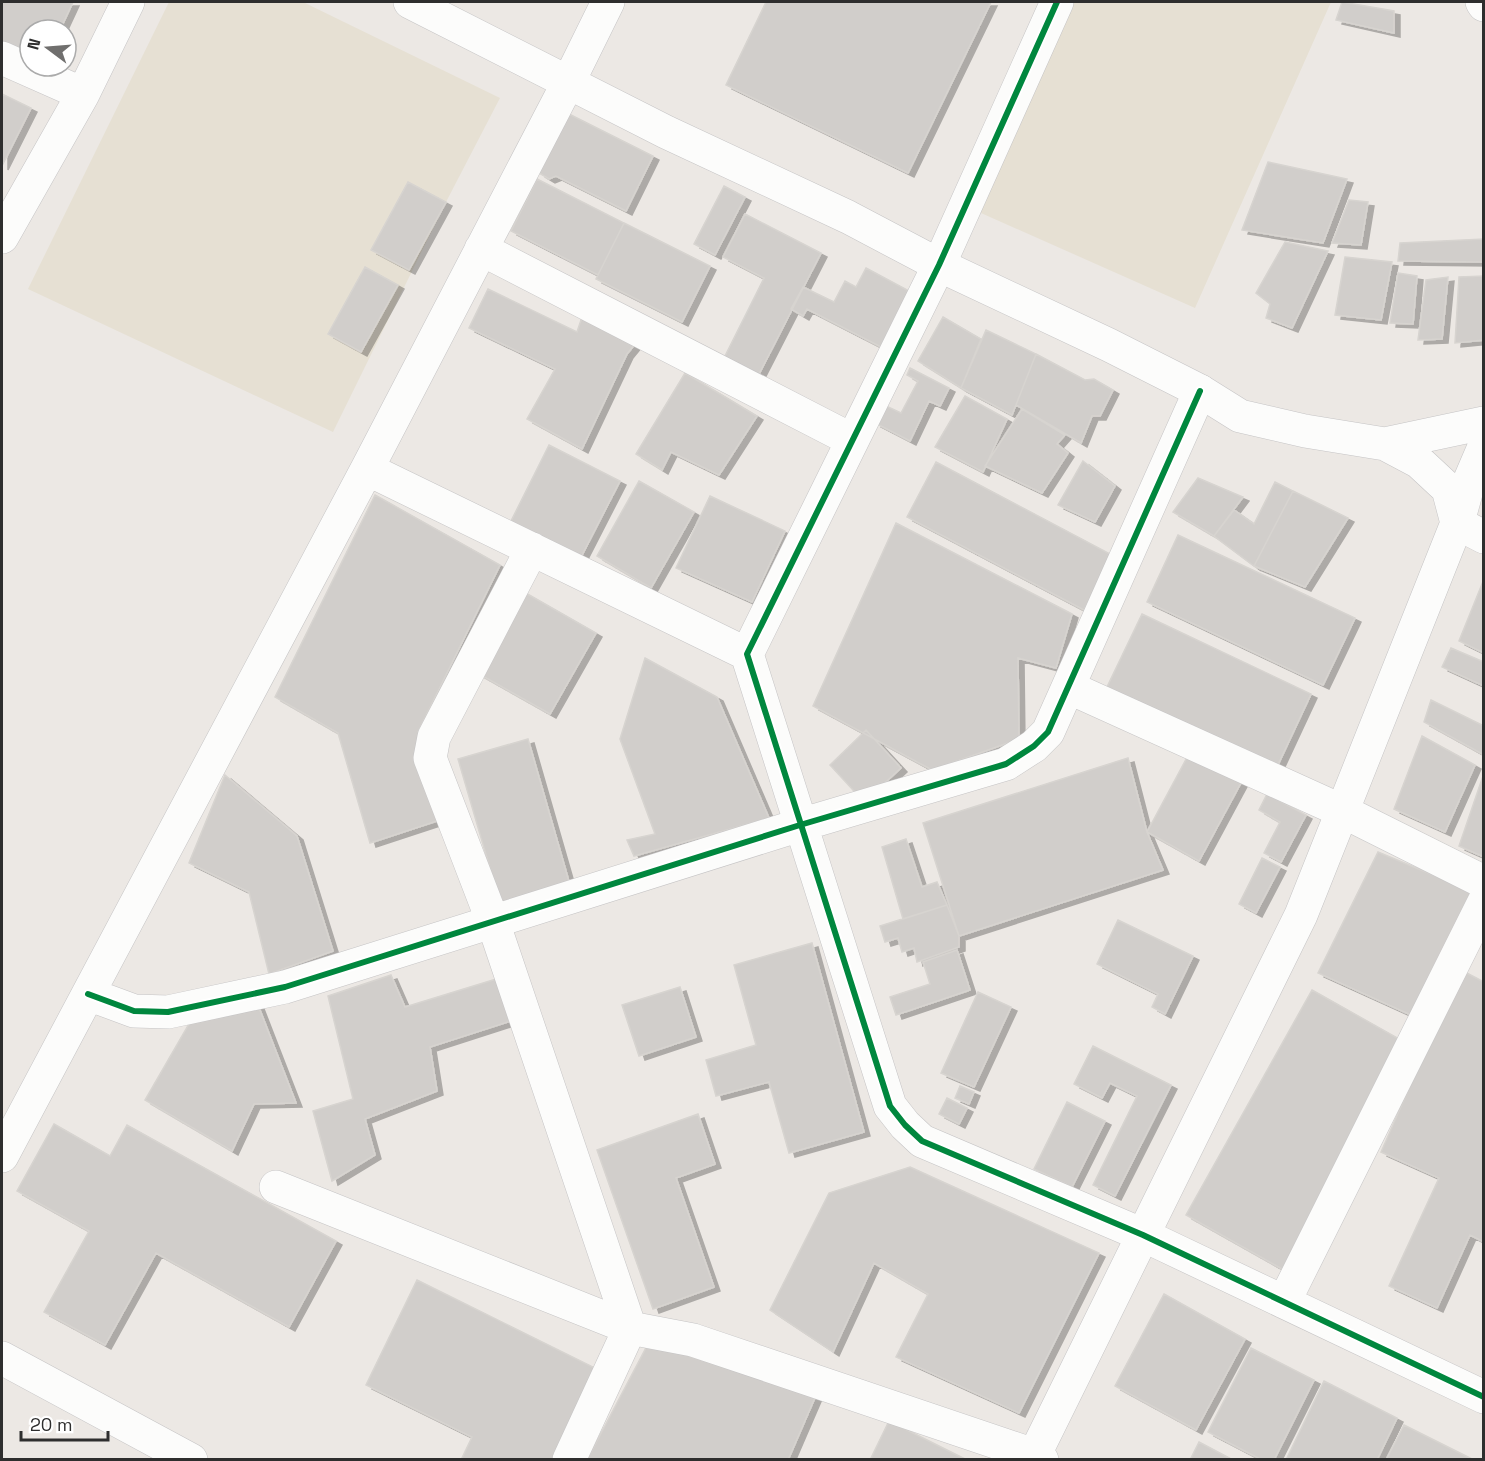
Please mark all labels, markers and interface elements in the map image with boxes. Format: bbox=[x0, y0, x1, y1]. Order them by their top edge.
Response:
north arrow bbox=[18, 18, 78, 78]
text: N bbox=[22, 36, 46, 52]
scale bar bbox=[21, 1404, 108, 1442]
text: 20 m bbox=[30, 1413, 73, 1436]

